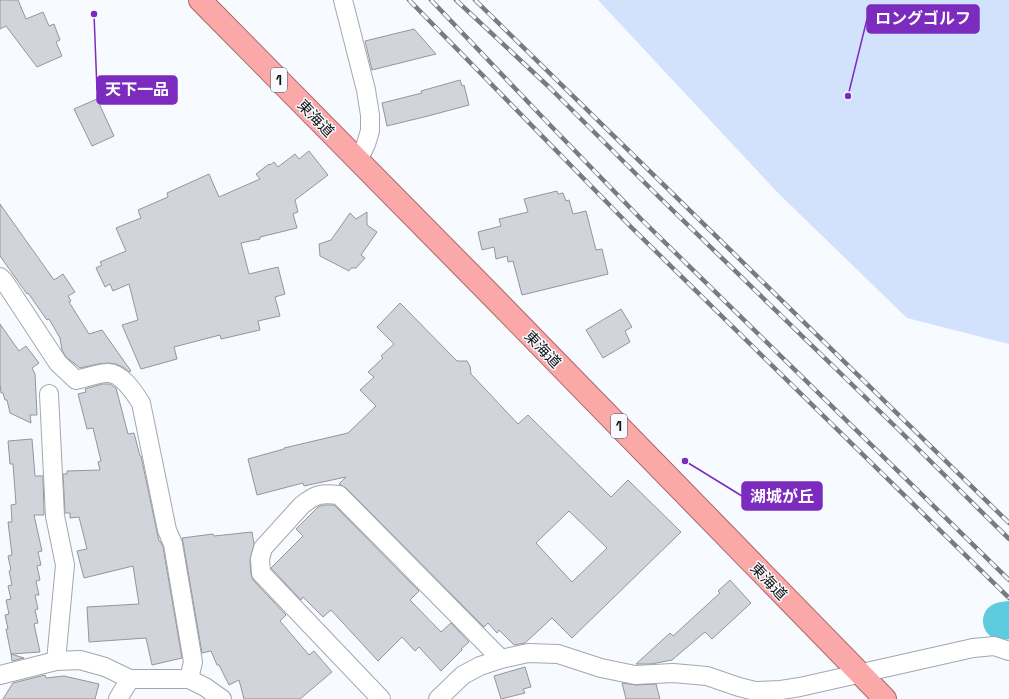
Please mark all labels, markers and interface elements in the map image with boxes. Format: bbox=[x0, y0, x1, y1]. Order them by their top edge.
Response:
callout: ロングゴルフ bbox=[867, 5, 979, 33]
text: ロングゴルフ bbox=[875, 8, 971, 29]
road number: 1 bbox=[271, 68, 287, 92]
callout: 天下一品 bbox=[97, 76, 177, 104]
text: 天下一品 bbox=[105, 79, 169, 100]
street label: 東海道 bbox=[294, 95, 338, 141]
street label: 東海道 bbox=[521, 326, 565, 372]
road number: 1 bbox=[611, 414, 627, 438]
callout: 湖城が丘 bbox=[742, 482, 822, 510]
text: 湖城が丘 bbox=[750, 486, 814, 507]
street label: 東海道 bbox=[747, 558, 791, 604]

